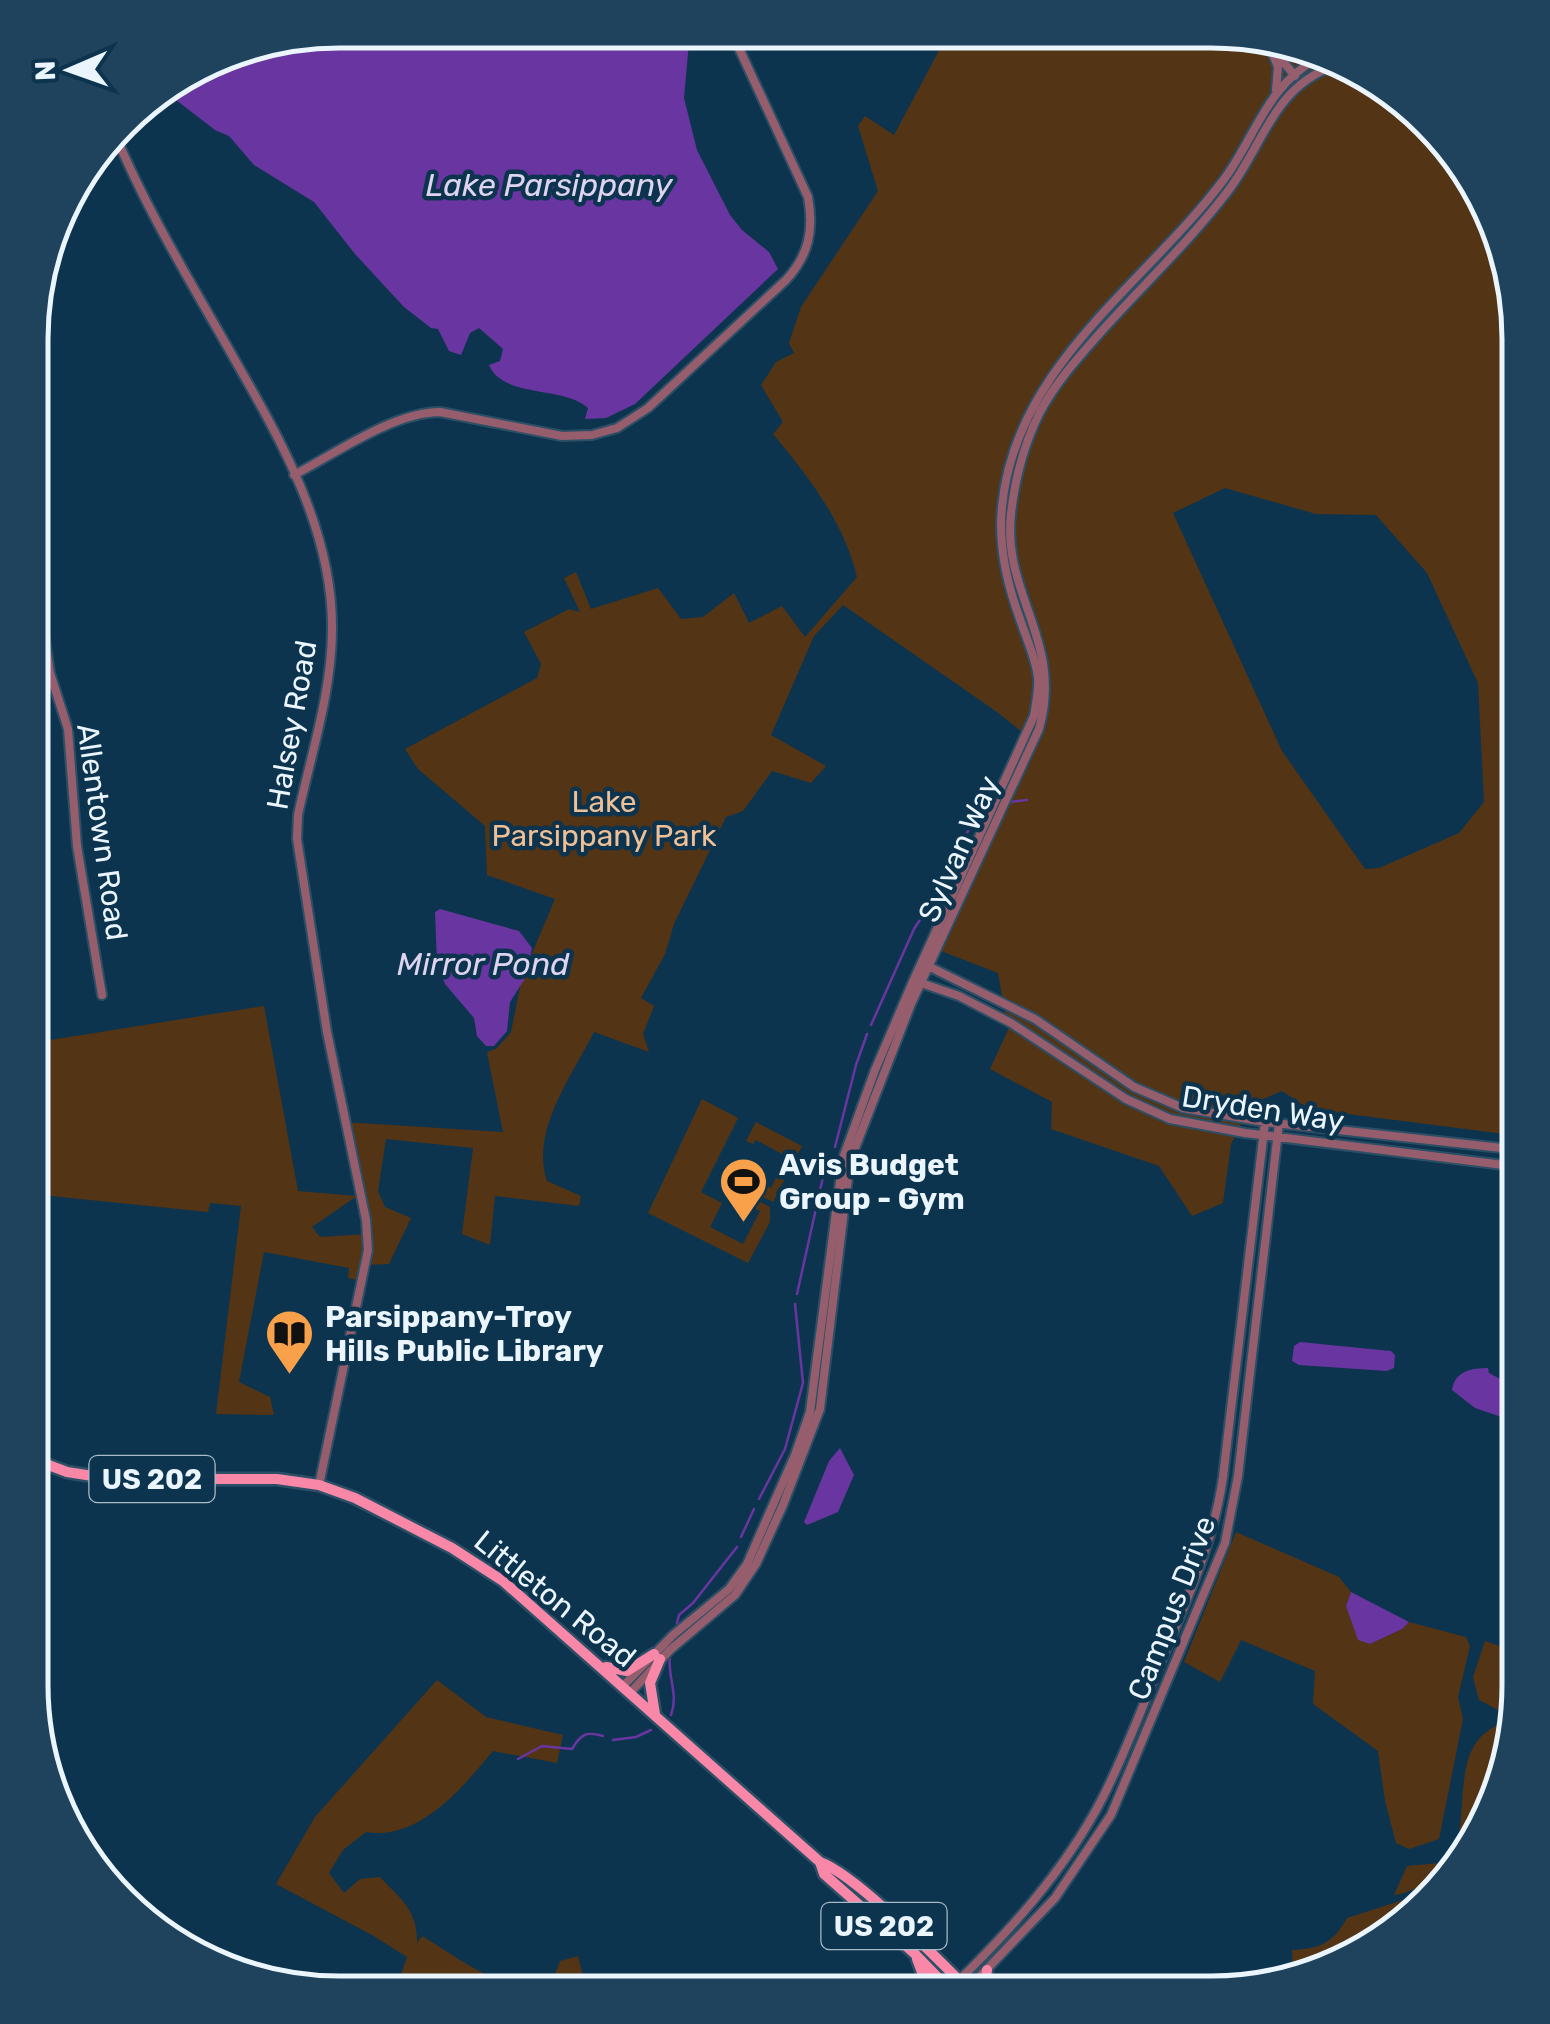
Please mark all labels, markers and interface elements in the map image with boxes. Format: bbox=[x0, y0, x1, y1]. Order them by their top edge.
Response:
north arrow bbox=[20, 20, 120, 120]
text: N bbox=[29, 60, 62, 81]
water label: Lake Parsippany bbox=[426, 166, 674, 204]
street label: Halsey Road bbox=[259, 638, 325, 812]
street label: Allentown Road bbox=[69, 721, 135, 943]
street label: Sylvan Way bbox=[911, 770, 1007, 928]
park label: Lake Parsippany Park bbox=[491, 784, 717, 854]
water label: Mirror Pond bbox=[397, 945, 570, 983]
street label: Dryden Way bbox=[1179, 1078, 1347, 1140]
place label: Avis Budget Group - Gym bbox=[779, 1147, 965, 1217]
sports icon: Avis Budget Group - Gym bbox=[718, 1156, 770, 1224]
place label: Parsippany-Troy Hills Public Library bbox=[325, 1299, 604, 1369]
library icon: Parsippany-Troy Hills Public Library bbox=[264, 1308, 316, 1376]
road number: US 202 bbox=[90, 1456, 214, 1502]
street label: Campus Drive bbox=[1120, 1511, 1224, 1705]
street label: Littleton Road bbox=[467, 1523, 643, 1675]
road number: US 202 bbox=[822, 1903, 946, 1949]

